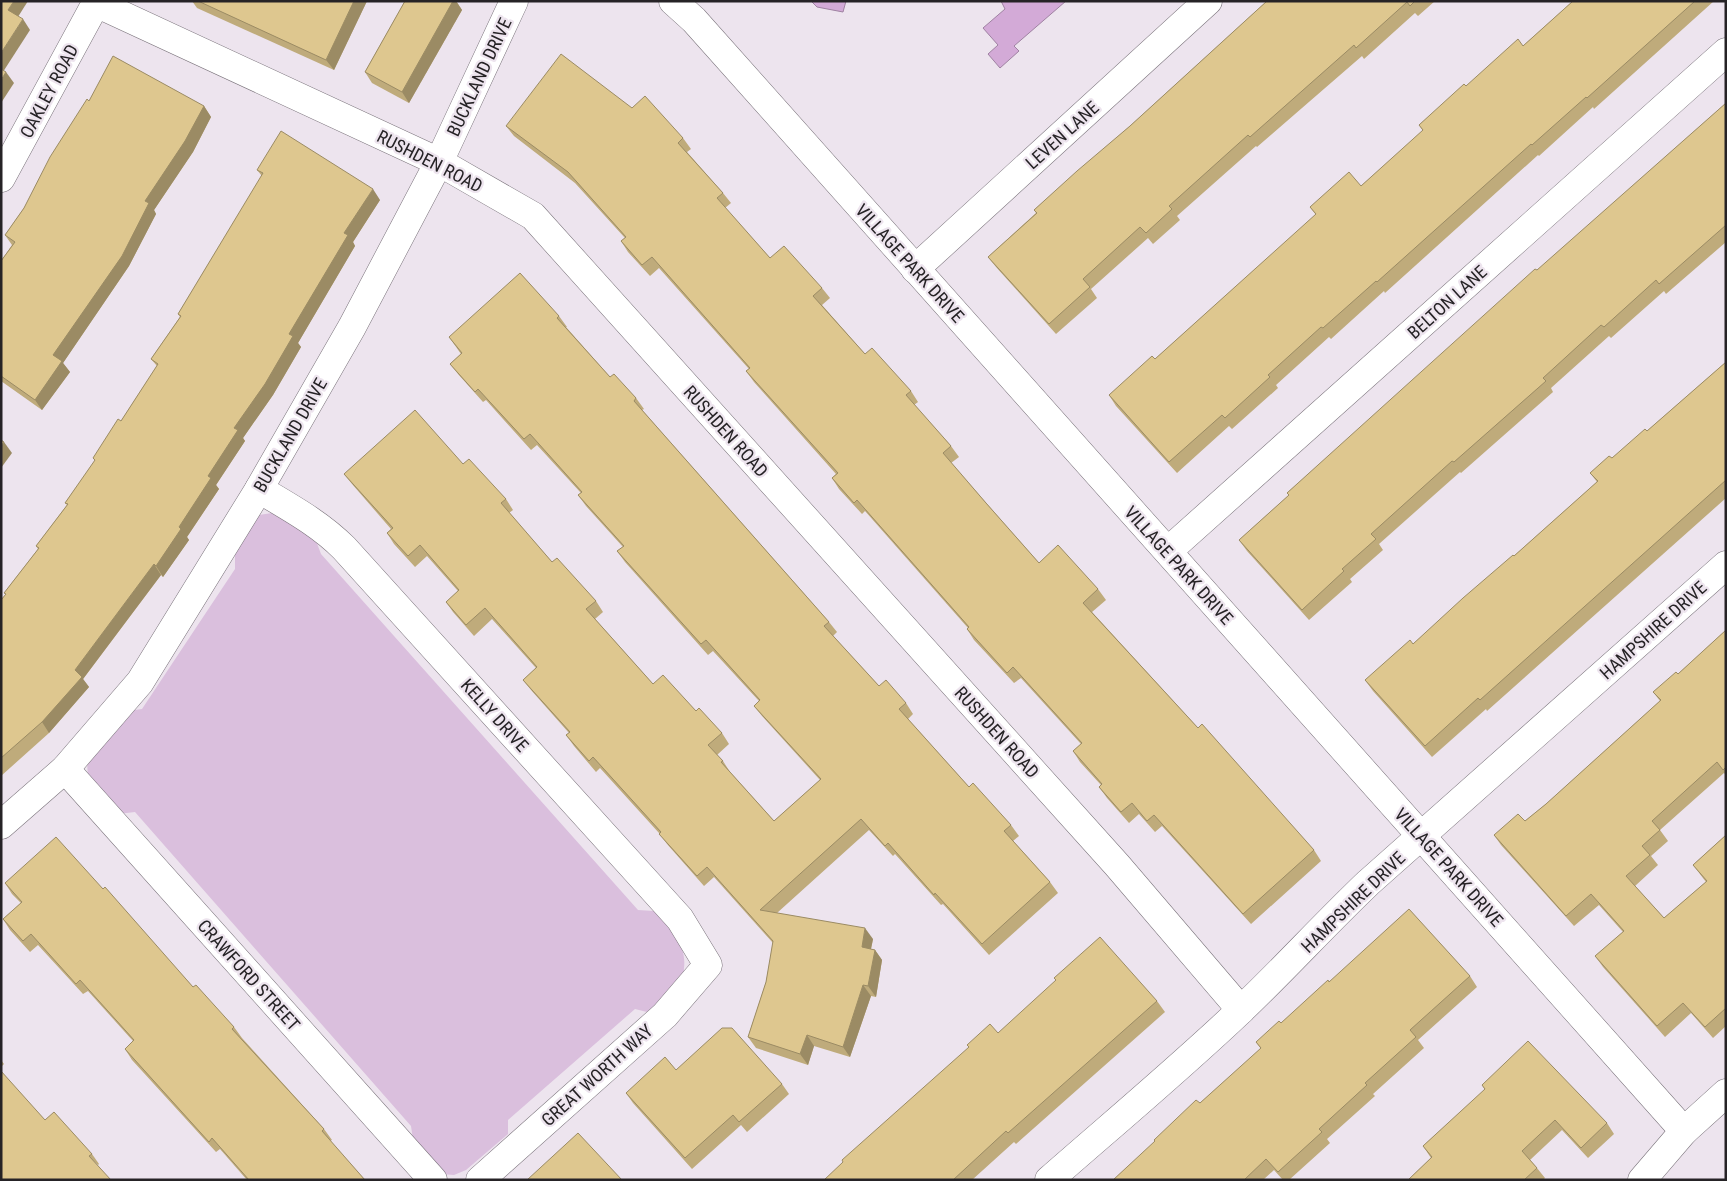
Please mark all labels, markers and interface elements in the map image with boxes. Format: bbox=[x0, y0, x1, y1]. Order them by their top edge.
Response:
street label: BUCKLAND DRIVE bbox=[442, 15, 516, 139]
street label: OAKLEY ROAD bbox=[16, 41, 82, 141]
street label: LEVEN LANE bbox=[1021, 97, 1103, 173]
street label: RUSHDEN ROAD bbox=[374, 125, 486, 197]
street label: VILLAGE PARK DRIVE bbox=[851, 200, 969, 326]
street label: BELTON LANE bbox=[1403, 261, 1491, 343]
street label: BUCKLAND DRIVE bbox=[249, 374, 331, 496]
street label: RUSHDEN ROAD bbox=[680, 381, 772, 481]
street label: VILLAGE PARK DRIVE bbox=[1120, 502, 1238, 628]
street label: HAMPSHIRE DRIVE bbox=[1595, 577, 1711, 683]
street label: KELLY DRIVE bbox=[457, 674, 533, 756]
street label: RUSHDEN ROAD bbox=[951, 682, 1043, 782]
street label: VILLAGE PARK DRIVE bbox=[1390, 804, 1508, 930]
street label: HAMPSHIRE DRIVE bbox=[1297, 847, 1409, 957]
street label: CRAWFORD STREET bbox=[194, 915, 304, 1035]
street label: GREAT WORTH WAY bbox=[537, 1019, 657, 1130]

